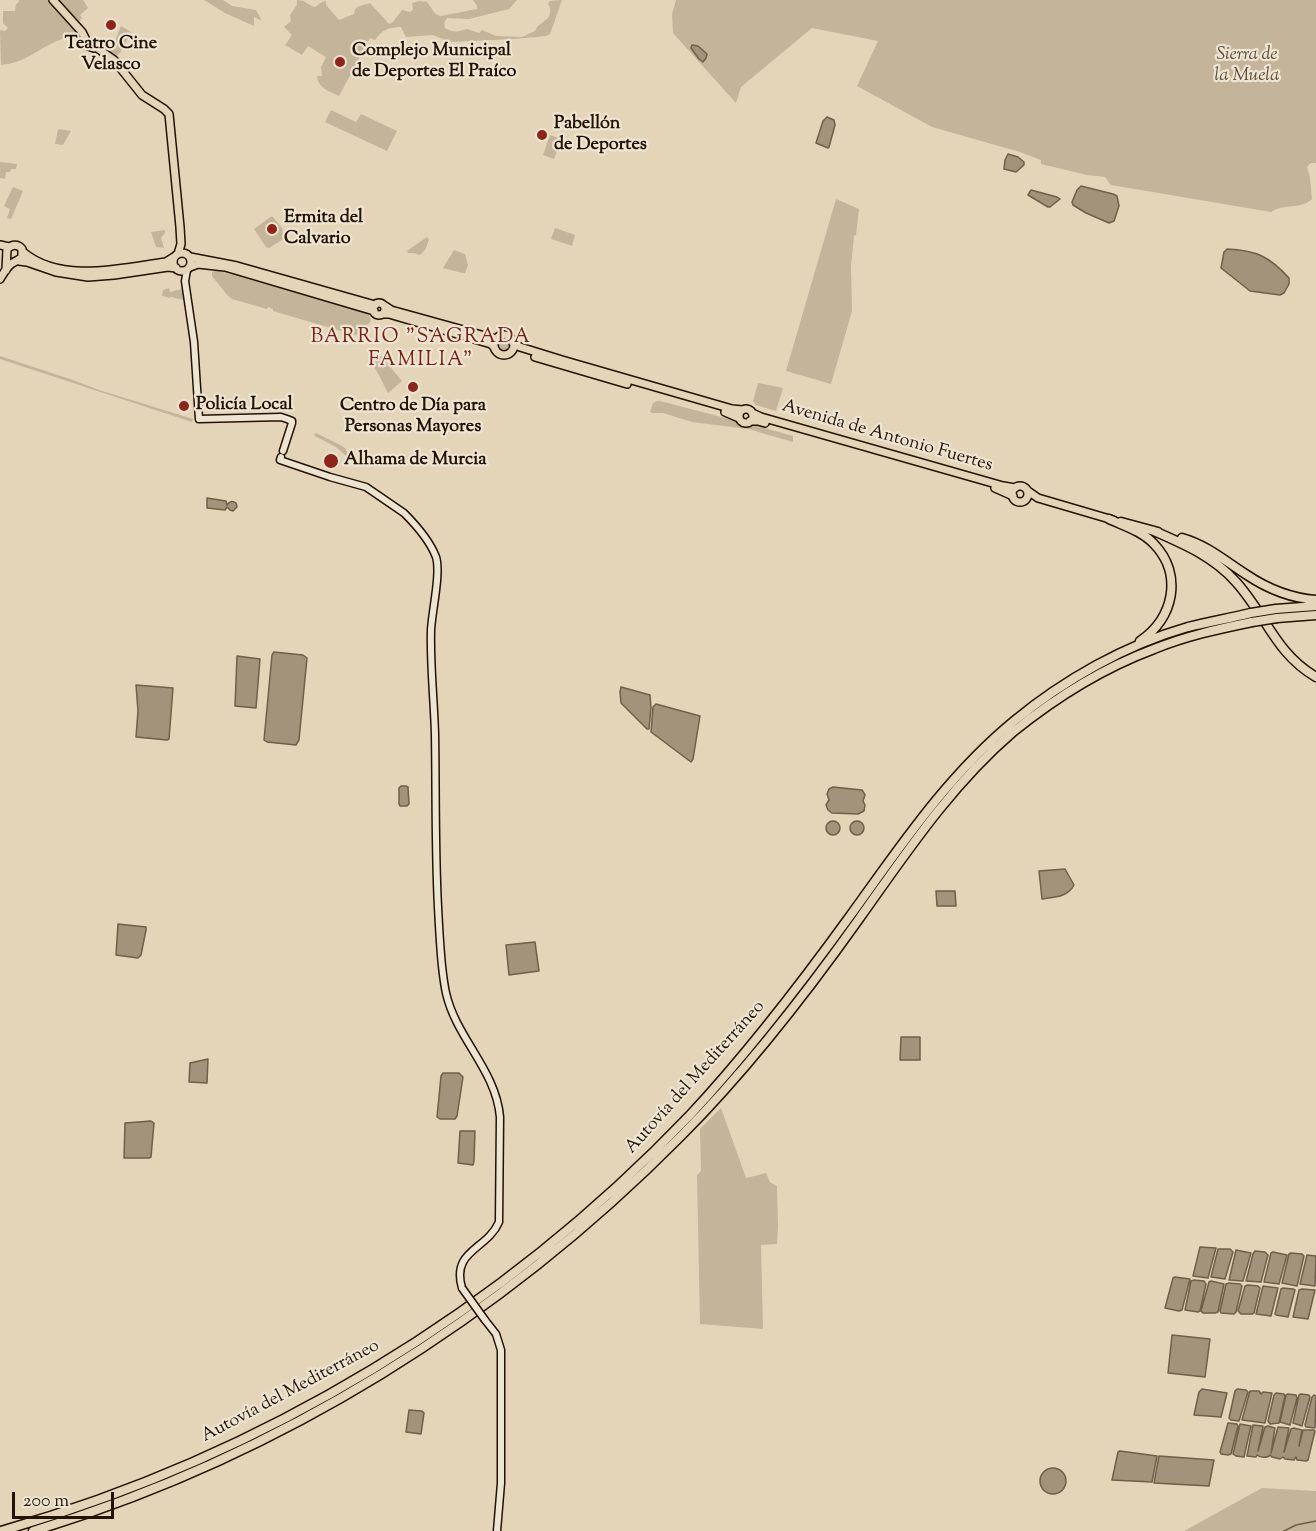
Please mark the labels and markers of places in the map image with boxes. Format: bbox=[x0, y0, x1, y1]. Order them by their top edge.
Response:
marker: Teatro Cine Velasco bbox=[104, 18, 118, 32]
place label: Teatro Cine Velasco bbox=[65, 34, 157, 76]
place label: Complejo Municipal de Deportes El Praíco bbox=[352, 41, 516, 84]
marker: Complejo Municipal de Deportes El Praíco bbox=[333, 55, 347, 69]
place label: Pabellón de Deportes bbox=[554, 114, 647, 156]
marker: Pabellón de Deportes bbox=[535, 128, 549, 142]
place label: Ermita del Calvario bbox=[284, 208, 363, 250]
marker: Ermita del Calvario bbox=[265, 222, 279, 236]
marker: Centro de Día para Personas Mayores bbox=[406, 380, 420, 394]
place label: Policía Local bbox=[196, 395, 293, 417]
place label: Centro de Día para Personas Mayores bbox=[340, 396, 486, 438]
marker: Policía Local bbox=[177, 399, 191, 413]
place label: Alhama de Murcia bbox=[344, 450, 487, 472]
marker: Alhama de Murcia bbox=[322, 452, 340, 470]

